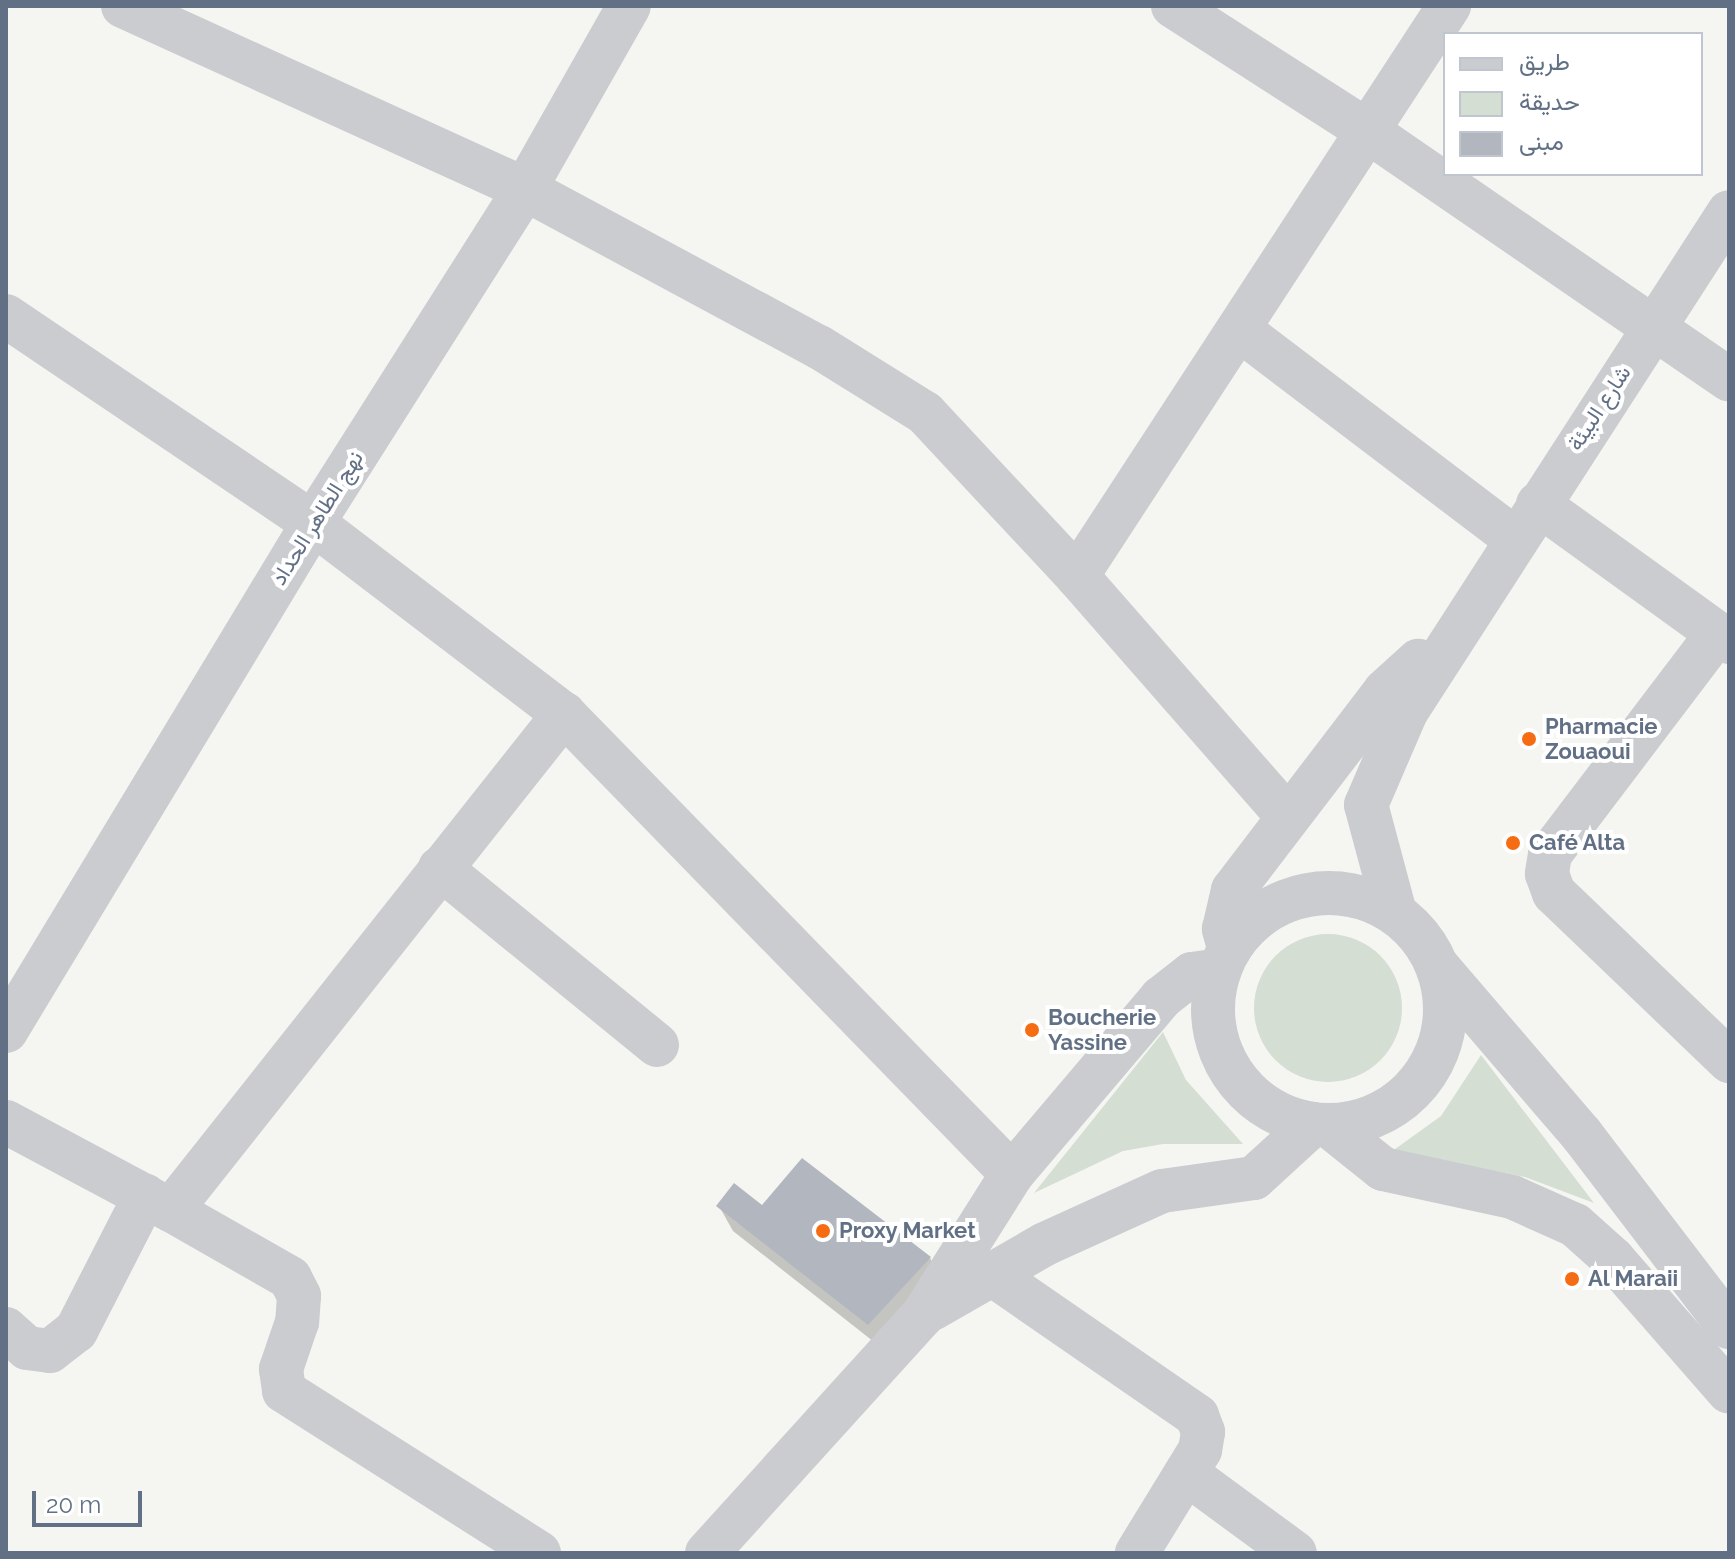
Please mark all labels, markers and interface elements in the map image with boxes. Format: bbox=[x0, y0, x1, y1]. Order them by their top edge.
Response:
legend bbox=[1443, 32, 1703, 176]
text: طريق bbox=[1519, 47, 1570, 76]
text: حديقة bbox=[1519, 87, 1580, 116]
text: مبنى bbox=[1519, 127, 1564, 156]
street label: شارع البيئة bbox=[1562, 360, 1636, 456]
street label: نهج الطاهر الحداد bbox=[265, 446, 369, 590]
place label: Pharmacie Zouaoui bbox=[1545, 713, 1657, 764]
marker: Pharmacie Zouaoui bbox=[1520, 730, 1538, 748]
place label: Café Alta bbox=[1529, 830, 1626, 856]
marker: Café Alta bbox=[1504, 834, 1522, 852]
place label: Boucherie Yassine bbox=[1048, 1004, 1156, 1056]
marker: Boucherie Yassine bbox=[1023, 1021, 1041, 1039]
place label: Proxy Market bbox=[839, 1218, 976, 1244]
marker: Proxy Market bbox=[814, 1222, 832, 1240]
place label: Al Maraii bbox=[1588, 1266, 1679, 1292]
marker: Al Maraii bbox=[1563, 1270, 1581, 1288]
scale bar bbox=[36, 1475, 146, 1525]
text: 20 m bbox=[46, 1490, 101, 1519]

